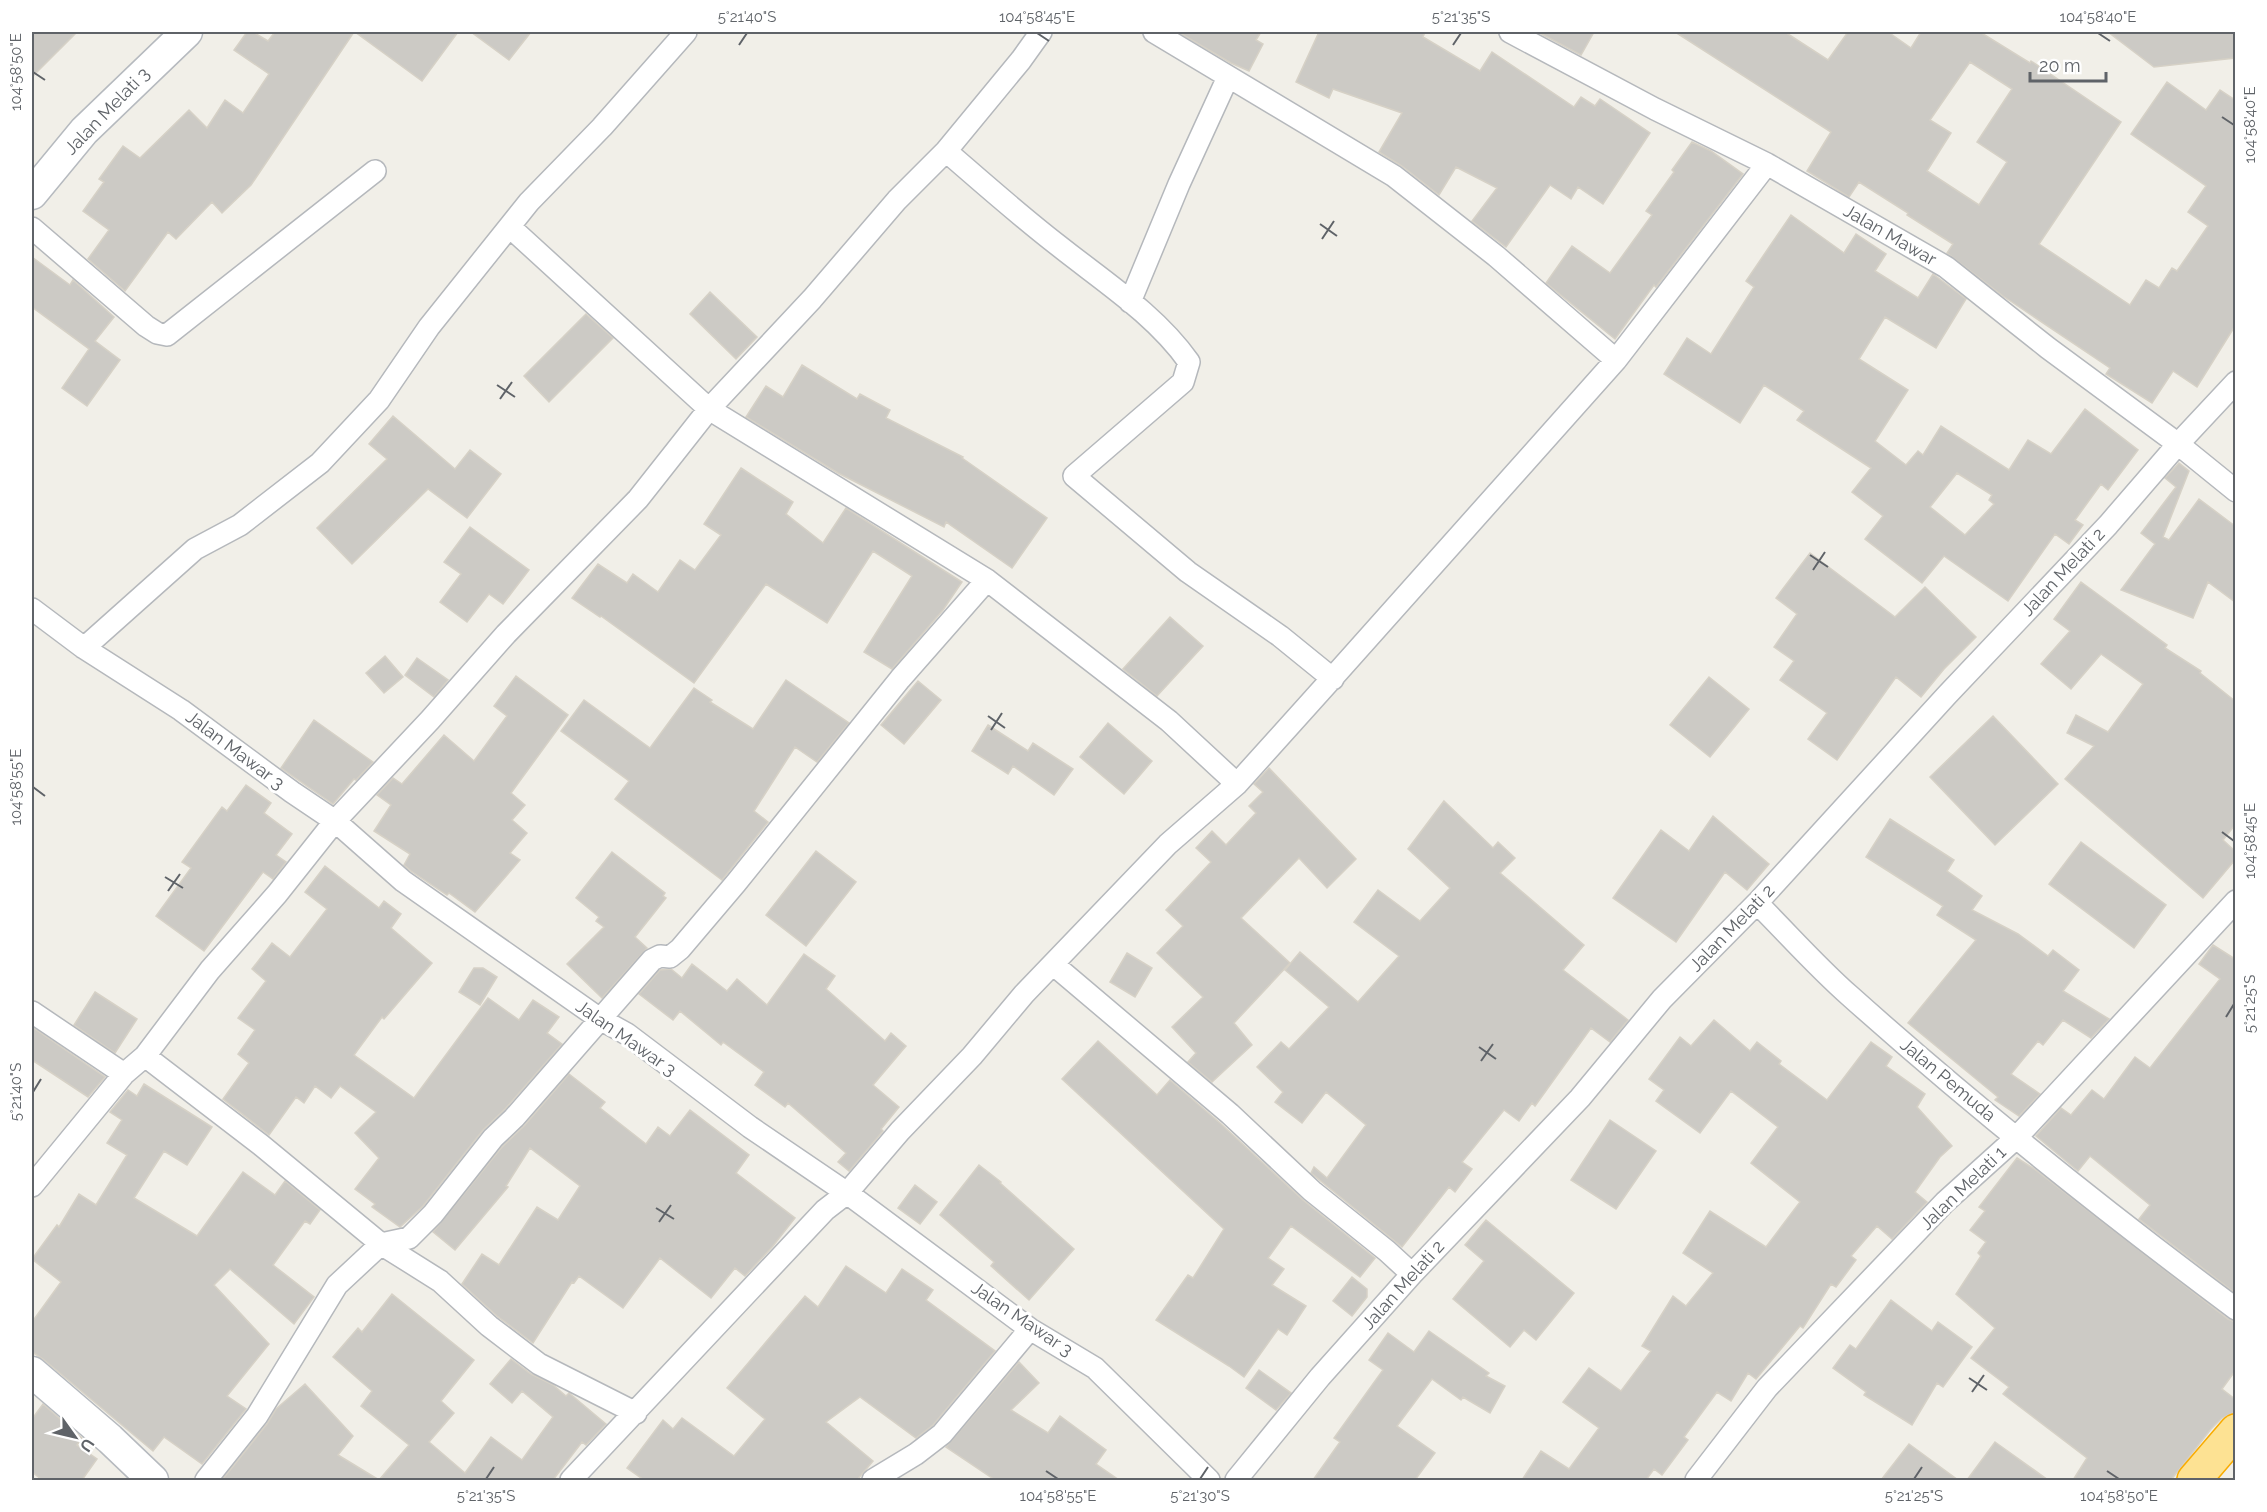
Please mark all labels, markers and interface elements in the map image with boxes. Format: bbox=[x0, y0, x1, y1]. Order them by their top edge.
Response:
text: 5°21'40"S bbox=[718, 8, 776, 26]
text: 104°58'45"E bbox=[999, 8, 1075, 26]
text: 5°21'35"S bbox=[1432, 8, 1490, 26]
text: 104°58'40"E bbox=[2059, 8, 2137, 26]
text: 104°58'50"E bbox=[7, 33, 25, 111]
scale bar bbox=[2030, 45, 2106, 83]
text: 20 m bbox=[2039, 55, 2081, 76]
street label: Jalan Melati 3 bbox=[60, 63, 153, 159]
text: 104°58'40"E bbox=[2241, 86, 2259, 164]
street label: Jalan Mawar bbox=[1840, 200, 1941, 270]
street label: Jalan Melati 2 bbox=[2016, 523, 2109, 620]
street label: Jalan Mawar 3 bbox=[182, 706, 289, 793]
text: 104°58'55"E bbox=[7, 749, 25, 825]
text: 104°58'45"E bbox=[2241, 803, 2259, 879]
street label: Jalan Melati 2 bbox=[1685, 880, 1778, 976]
text: 5°21'25"S bbox=[2241, 975, 2259, 1033]
street label: Jalan Mawar 3 bbox=[572, 995, 680, 1080]
street label: Jalan Pemuda bbox=[1896, 1034, 2000, 1126]
text: 5°21'40"S bbox=[7, 1063, 25, 1121]
street label: Jalan Melati 1 bbox=[1915, 1141, 2010, 1234]
street label: Jalan Melati 2 bbox=[1357, 1236, 1448, 1334]
street label: Jalan Mawar 3 bbox=[968, 1277, 1077, 1360]
north arrow bbox=[45, 1407, 105, 1467]
text: U bbox=[76, 1435, 98, 1455]
text: 5°21'35"S bbox=[457, 1487, 515, 1505]
text: 104°58'55"E bbox=[1020, 1487, 1096, 1505]
text: 5°21'30"S bbox=[1170, 1487, 1230, 1505]
text: 5°21'25"S bbox=[1885, 1487, 1943, 1505]
text: 104°58'50"E bbox=[2080, 1487, 2158, 1505]

